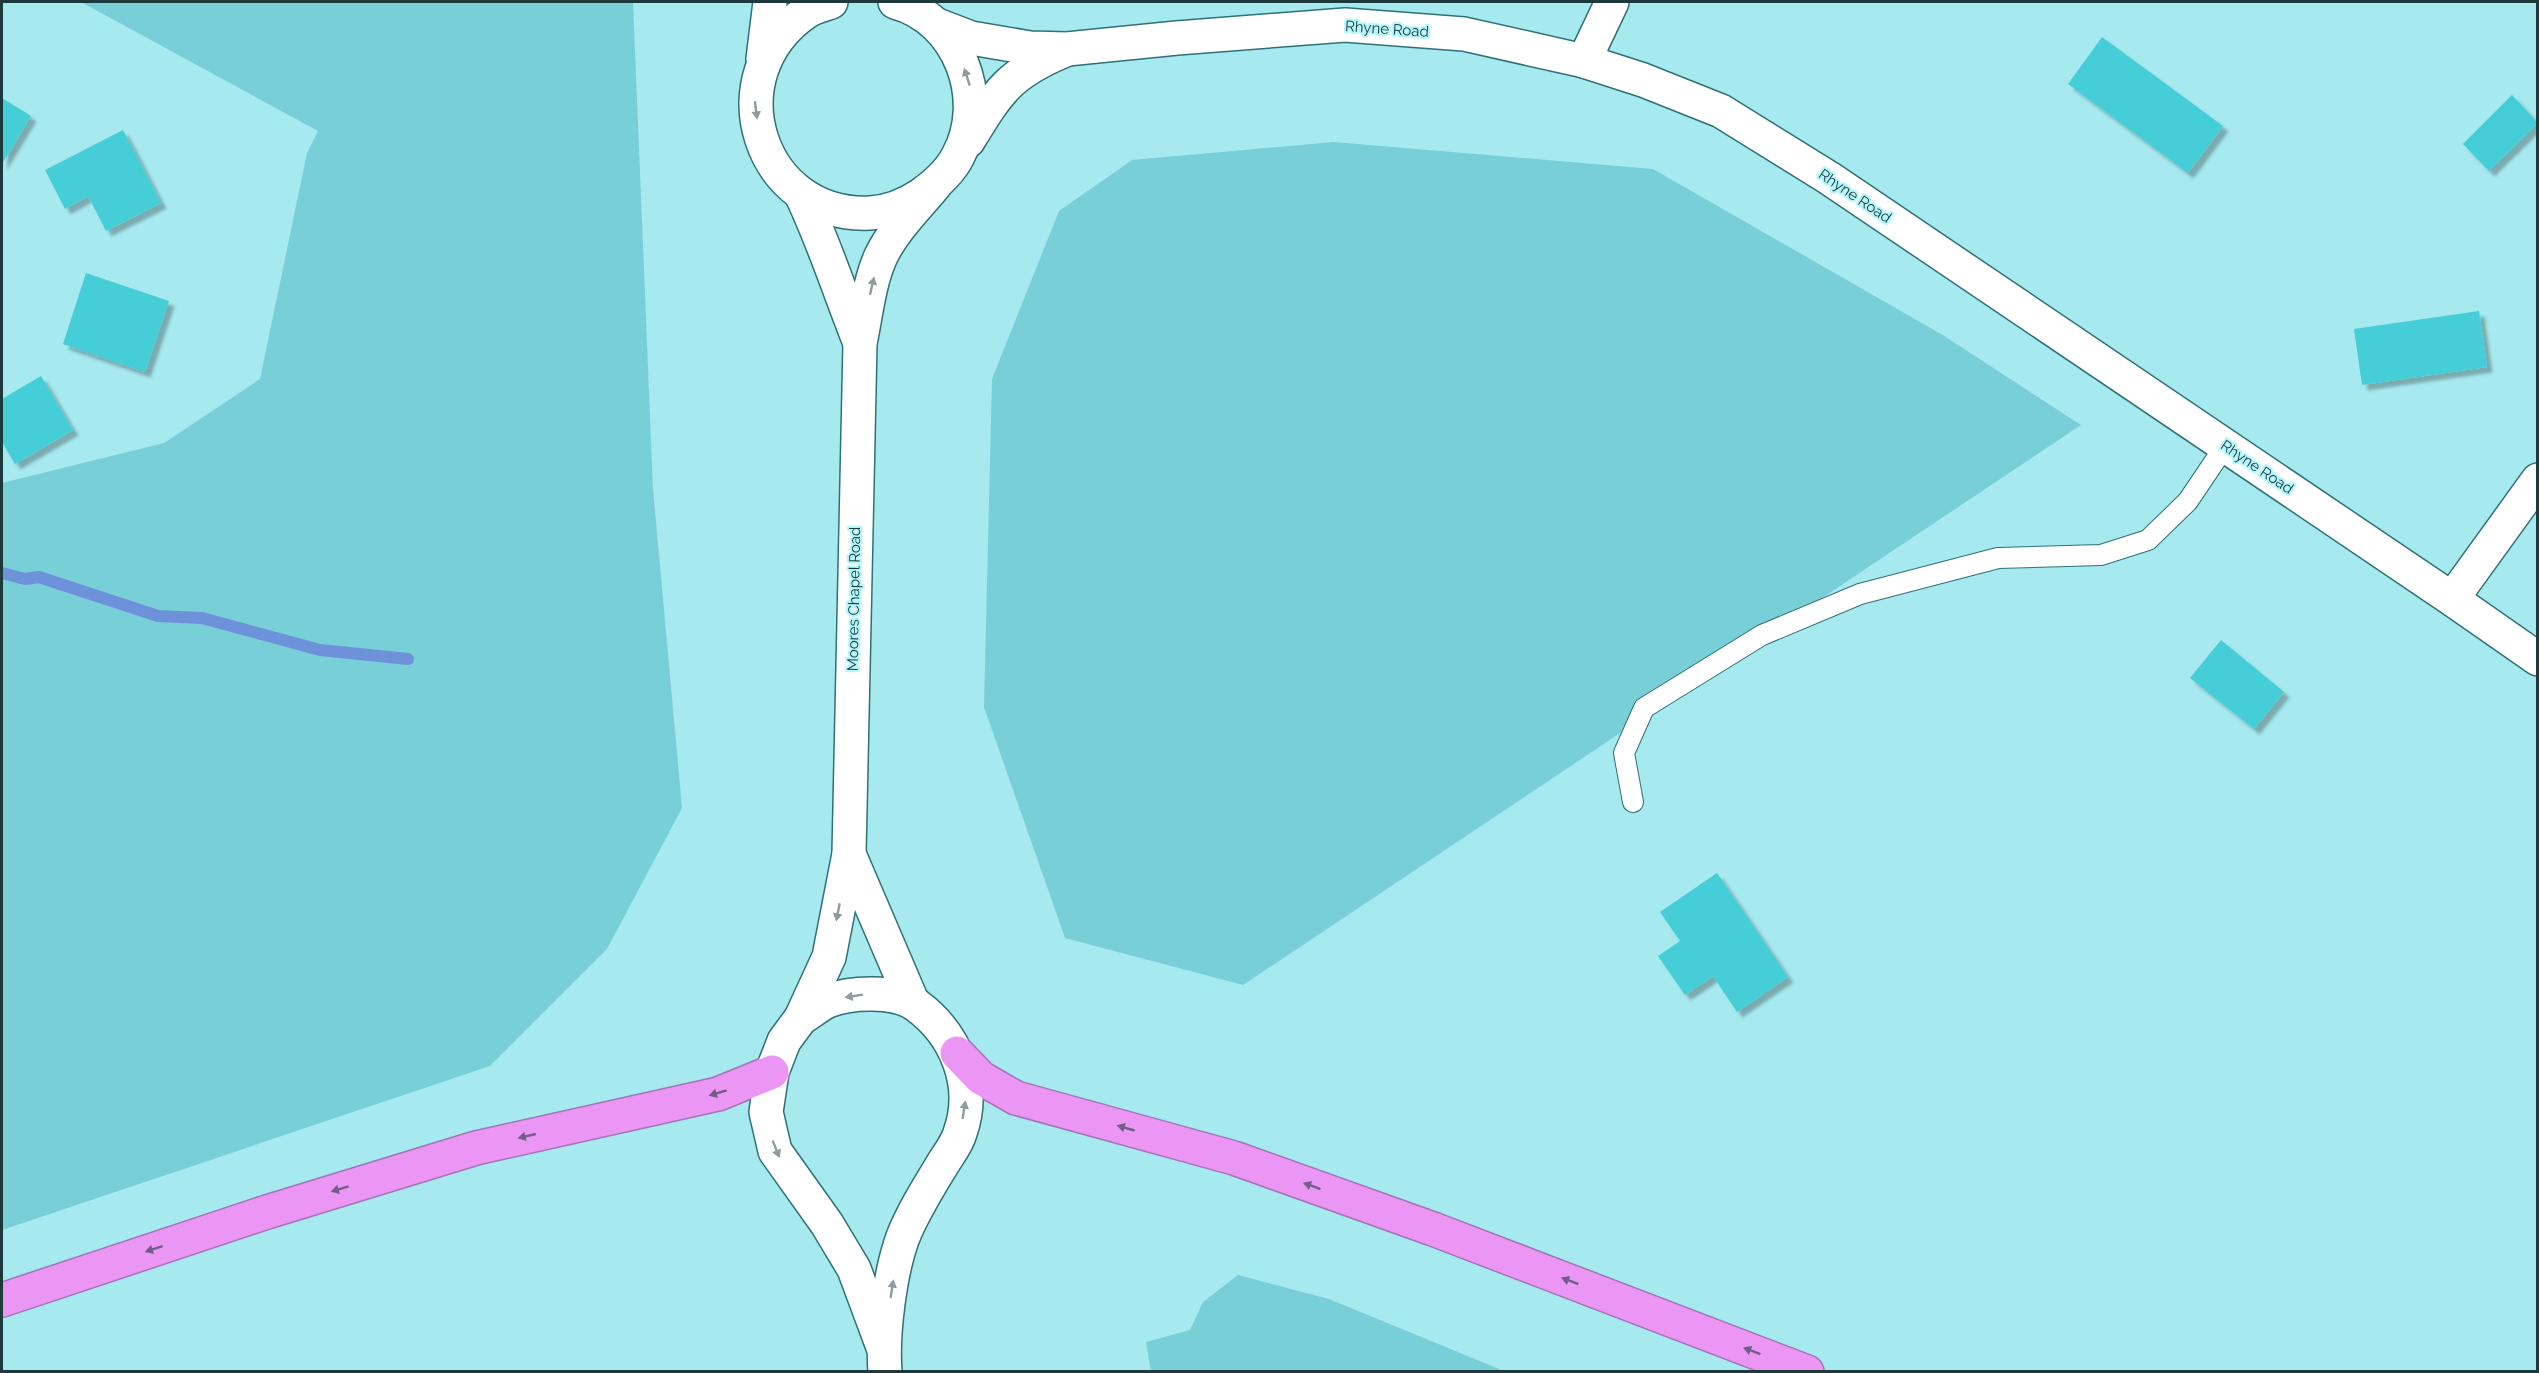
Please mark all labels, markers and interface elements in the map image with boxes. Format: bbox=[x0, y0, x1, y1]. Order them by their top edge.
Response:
street label: Rhyne Road bbox=[1345, 17, 1429, 41]
one-way arrow bbox=[962, 68, 971, 86]
one-way arrow bbox=[751, 100, 760, 119]
street label: Rhyne Road bbox=[1815, 165, 1895, 227]
one-way arrow bbox=[868, 276, 878, 295]
street label: Rhyne Road bbox=[2217, 436, 2297, 498]
street label: Moores Chapel Road bbox=[844, 527, 864, 671]
one-way arrow bbox=[833, 902, 842, 921]
one-way arrow bbox=[844, 991, 863, 1000]
one-way arrow bbox=[709, 1089, 727, 1099]
one-way arrow bbox=[960, 1101, 969, 1120]
one-way arrow bbox=[1117, 1123, 1135, 1132]
one-way arrow bbox=[518, 1131, 537, 1141]
one-way arrow bbox=[772, 1140, 781, 1158]
one-way arrow bbox=[1303, 1181, 1321, 1190]
one-way arrow bbox=[331, 1185, 349, 1195]
one-way arrow bbox=[145, 1245, 163, 1255]
one-way arrow bbox=[1561, 1276, 1579, 1286]
one-way arrow bbox=[888, 1279, 897, 1298]
one-way arrow bbox=[1743, 1345, 1761, 1355]

